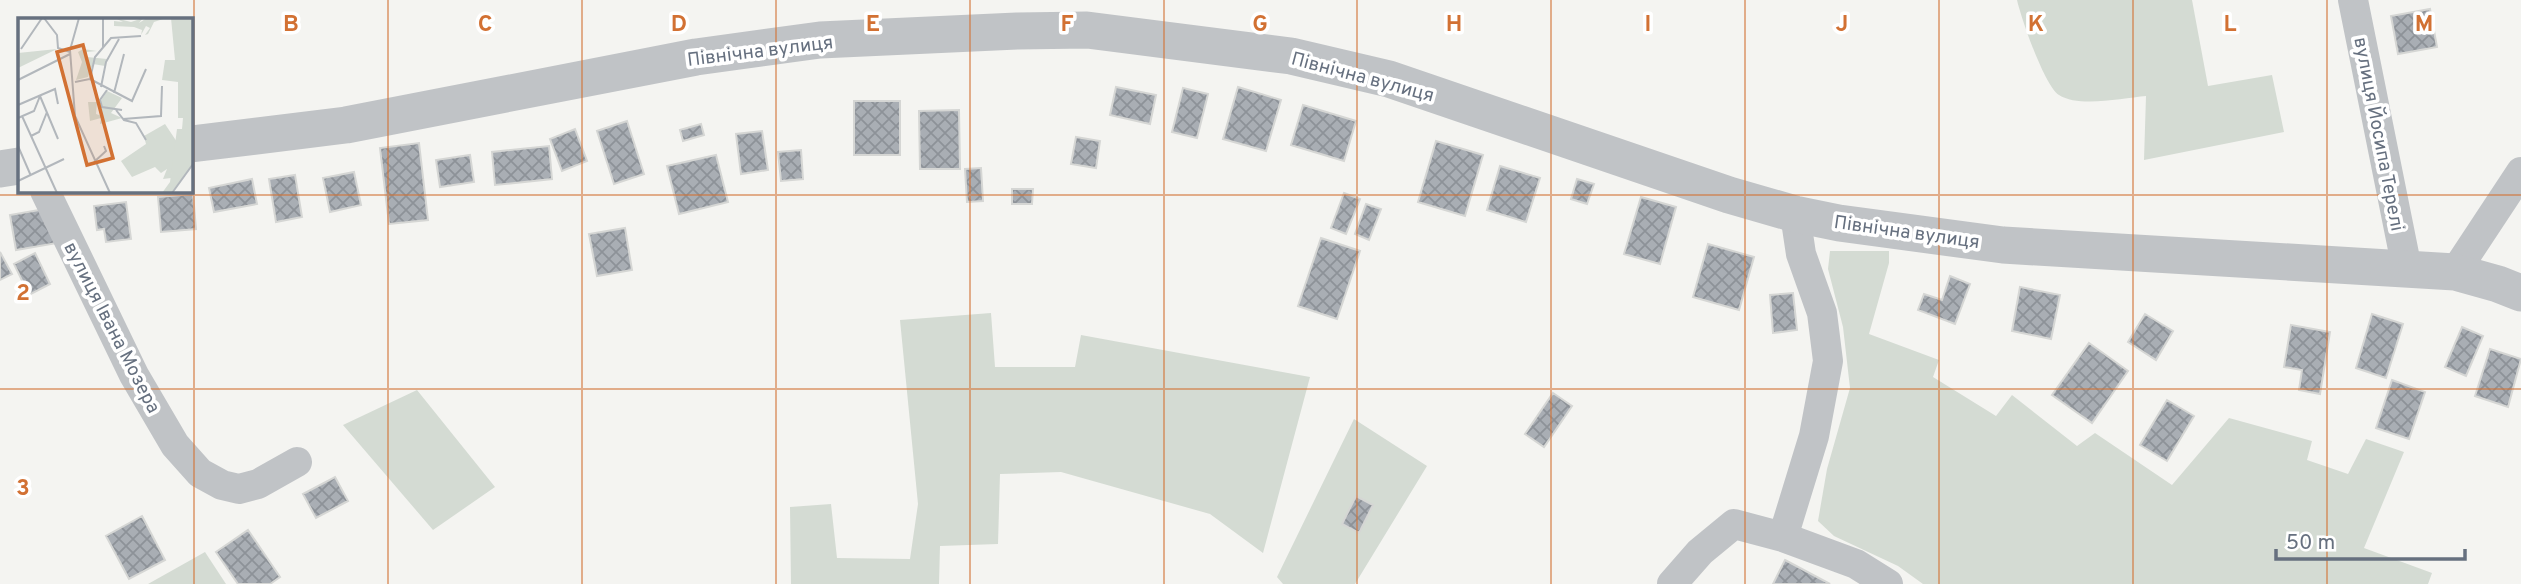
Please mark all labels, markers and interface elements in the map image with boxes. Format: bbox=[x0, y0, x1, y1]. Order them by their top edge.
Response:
text: B bbox=[283, 11, 299, 40]
text: C bbox=[478, 11, 492, 40]
text: D bbox=[671, 11, 687, 40]
text: E bbox=[866, 11, 880, 40]
text: F bbox=[1060, 11, 1074, 40]
text: G bbox=[1252, 11, 1268, 40]
text: H bbox=[1446, 11, 1462, 40]
text: I bbox=[1645, 11, 1651, 40]
text: J bbox=[1836, 11, 1848, 40]
text: K bbox=[2028, 11, 2044, 40]
text: L bbox=[2223, 11, 2237, 40]
text: M bbox=[2415, 11, 2433, 40]
inset map bbox=[18, 18, 192, 192]
street label: Північна вулиця bbox=[686, 31, 835, 73]
street label: вулиця Йосипа Терелі bbox=[2347, 35, 2410, 233]
street label: Північна вулиця bbox=[1288, 47, 1437, 109]
street label: Північна вулиця bbox=[1832, 211, 1981, 255]
street label: вулиця Івана Мозера bbox=[58, 238, 165, 418]
text: 2 bbox=[16, 280, 30, 309]
text: 3 bbox=[16, 475, 30, 504]
scale bar bbox=[2276, 518, 2465, 562]
text: 50 m bbox=[2286, 530, 2335, 557]

